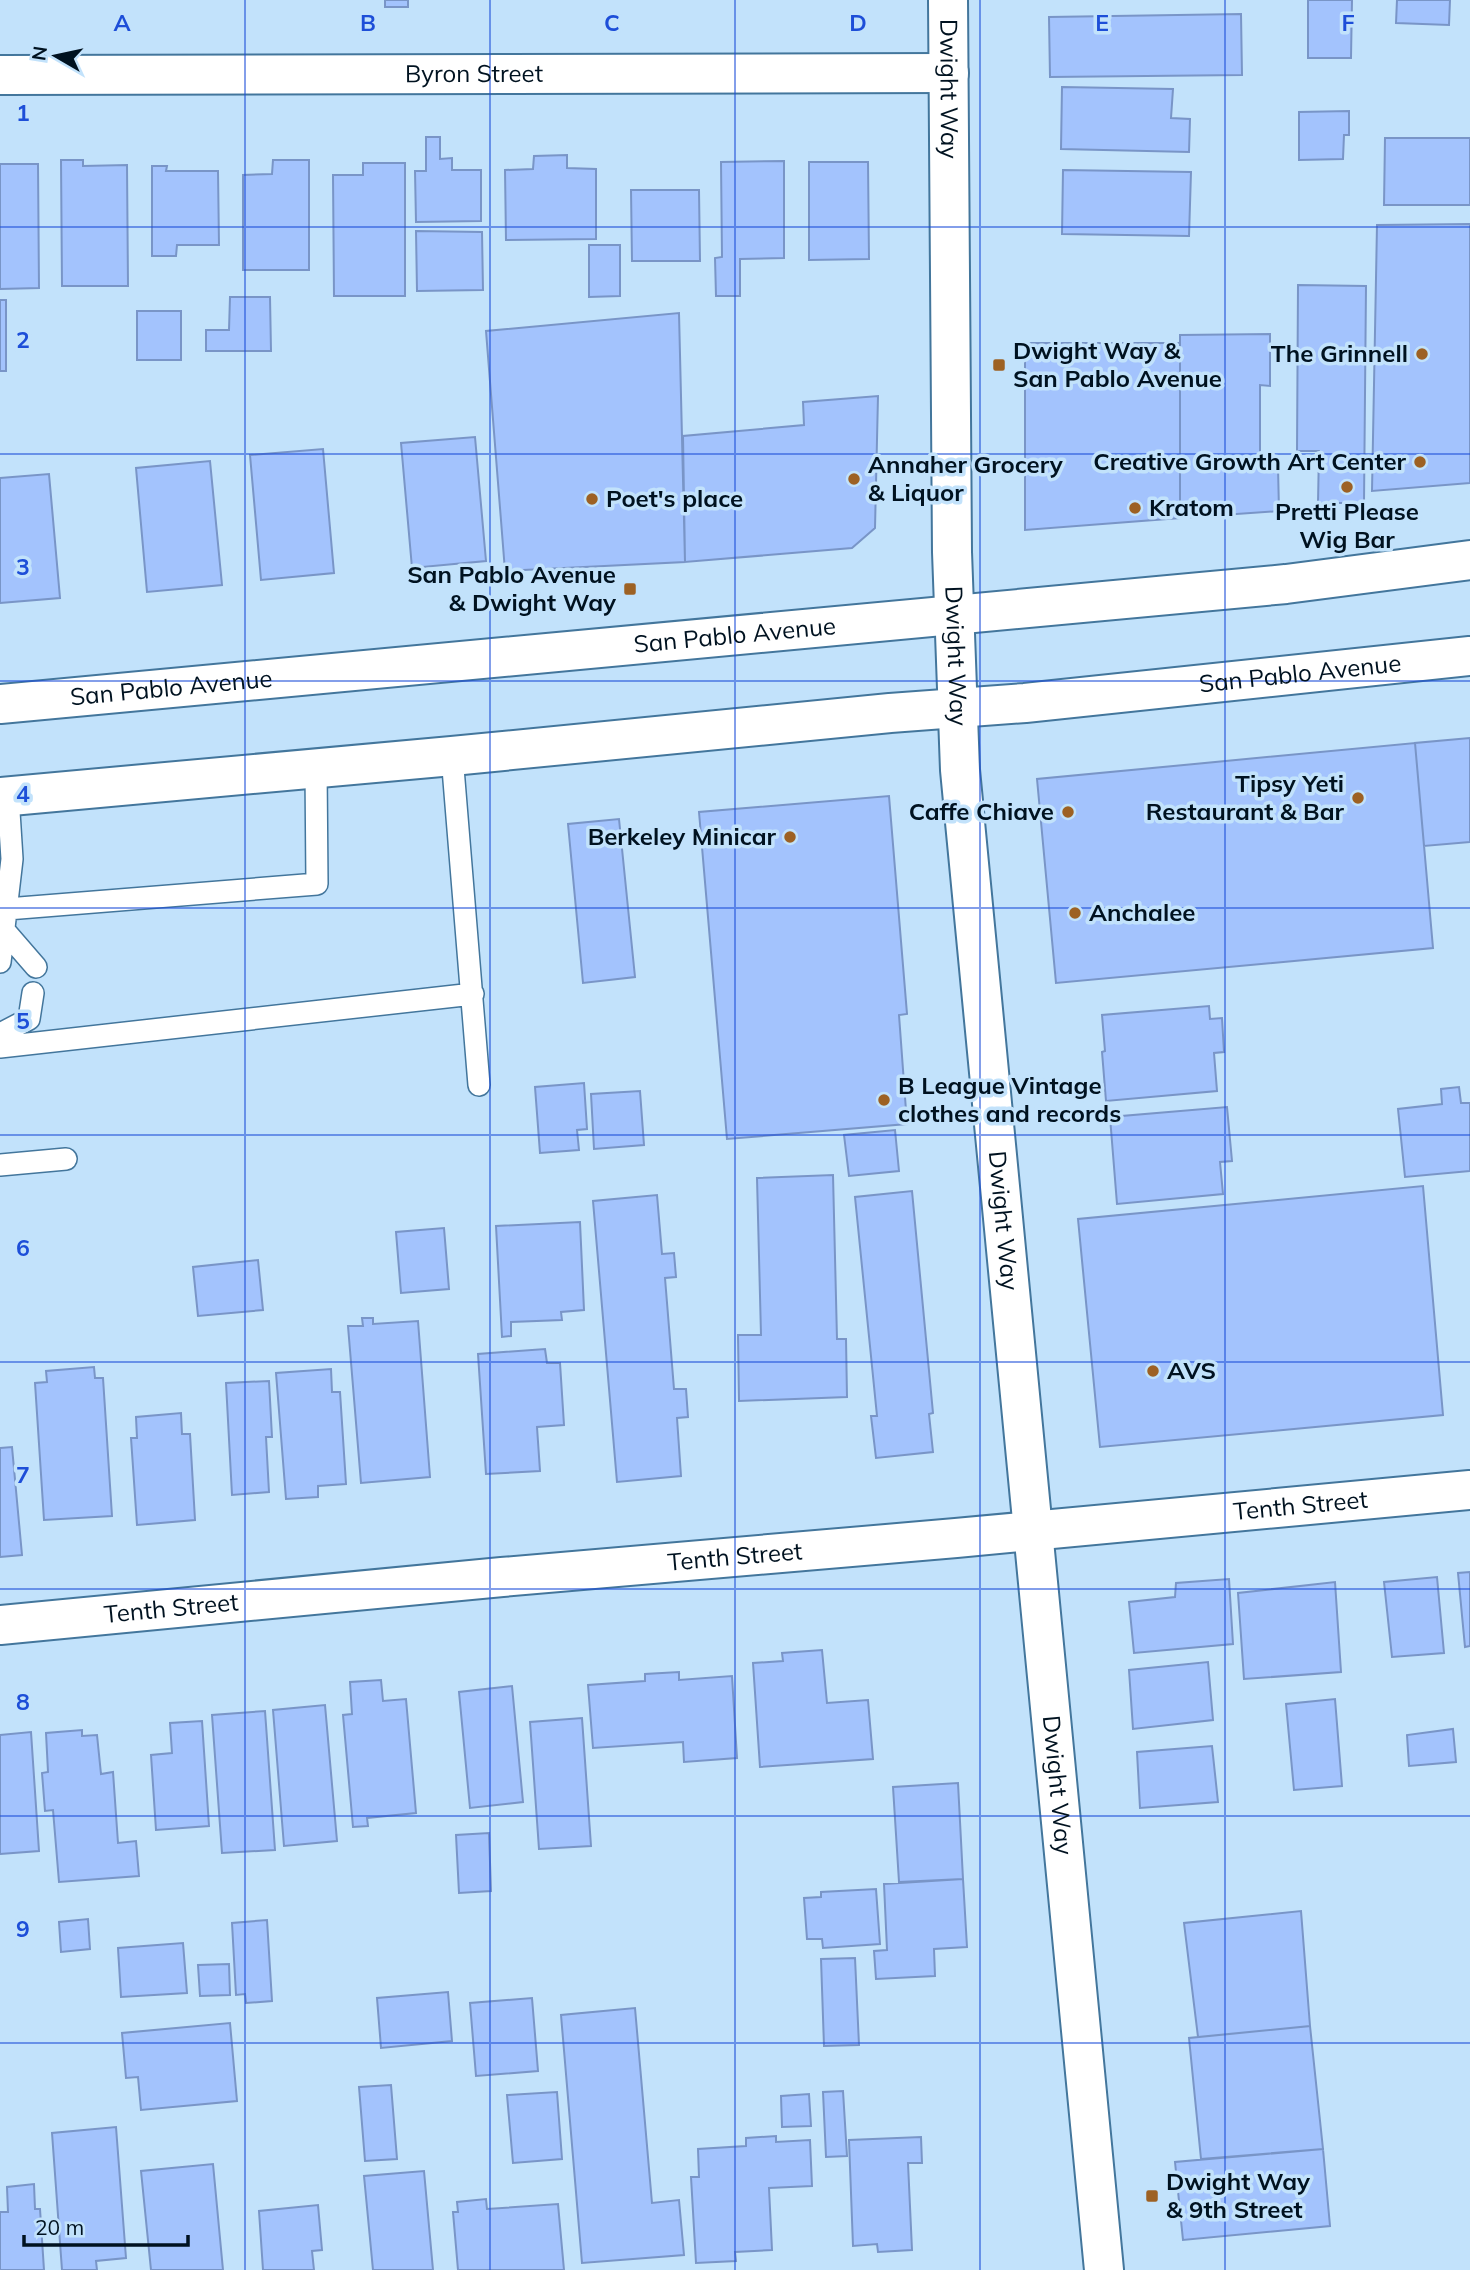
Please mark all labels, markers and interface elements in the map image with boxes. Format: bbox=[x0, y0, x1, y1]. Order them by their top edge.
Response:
text: A bbox=[113, 8, 131, 37]
text: B bbox=[360, 8, 376, 37]
text: C bbox=[604, 8, 620, 37]
text: D bbox=[849, 8, 867, 37]
text: E bbox=[1095, 8, 1109, 37]
text: F bbox=[1341, 8, 1355, 37]
street label: Dwight Way bbox=[934, 19, 965, 159]
north arrow bbox=[21, 21, 91, 91]
text: N bbox=[26, 44, 52, 62]
street label: Byron Street bbox=[405, 58, 543, 88]
text: 1 bbox=[16, 98, 30, 127]
text: 2 bbox=[16, 325, 30, 354]
place label: Dwight Way & San Pablo Avenue bbox=[1013, 335, 1222, 393]
place label: The Grinnell bbox=[1271, 338, 1408, 368]
marker: The Grinnell bbox=[1414, 346, 1430, 362]
marker: Dwight Way & San Pablo Avenue bbox=[991, 357, 1007, 373]
place label: Creative Growth Art Center bbox=[1093, 446, 1407, 476]
place label: Annaher Grocery & Liquor bbox=[868, 449, 1064, 507]
marker: Creative Growth Art Center bbox=[1412, 454, 1428, 470]
marker: Annaher Grocery & Liquor bbox=[846, 471, 862, 487]
marker: Pretti Please Wig Bar bbox=[1339, 479, 1355, 495]
place label: Poet's place bbox=[606, 483, 743, 513]
marker: Poet's place bbox=[584, 491, 600, 507]
place label: Kratom bbox=[1149, 492, 1234, 522]
place label: Pretti Please Wig Bar bbox=[1275, 496, 1419, 554]
marker: Kratom bbox=[1127, 500, 1143, 516]
text: 3 bbox=[16, 552, 30, 581]
place label: San Pablo Avenue & Dwight Way bbox=[407, 559, 617, 617]
marker: San Pablo Avenue & Dwight Way bbox=[622, 581, 638, 597]
street label: Dwight Way bbox=[939, 585, 974, 727]
street label: San Pablo Avenue bbox=[632, 610, 837, 659]
street label: San Pablo Avenue bbox=[1198, 647, 1403, 699]
street label: San Pablo Avenue bbox=[69, 663, 274, 711]
place label: Tipsy Yeti Restaurant & Bar bbox=[1146, 768, 1345, 826]
text: 4 bbox=[16, 779, 30, 808]
marker: Tipsy Yeti Restaurant & Bar bbox=[1350, 790, 1366, 806]
place label: Caffe Chiave bbox=[909, 796, 1054, 826]
marker: Caffe Chiave bbox=[1060, 804, 1076, 820]
place label: Berkeley Minicar bbox=[588, 821, 777, 851]
marker: Berkeley Minicar bbox=[782, 829, 798, 845]
place label: Anchalee bbox=[1089, 897, 1196, 927]
marker: Anchalee bbox=[1067, 905, 1083, 921]
text: 5 bbox=[16, 1006, 30, 1035]
place label: B League Vintage clothes and records bbox=[898, 1070, 1121, 1128]
marker: B League Vintage clothes and records bbox=[876, 1092, 892, 1108]
street label: Dwight Way bbox=[983, 1150, 1026, 1292]
text: 6 bbox=[16, 1233, 30, 1262]
place label: AVS bbox=[1167, 1355, 1216, 1385]
marker: AVS bbox=[1145, 1363, 1161, 1379]
text: 7 bbox=[16, 1460, 30, 1489]
street label: Tenth Street bbox=[1232, 1484, 1369, 1526]
street label: Tenth Street bbox=[666, 1535, 803, 1577]
street label: Tenth Street bbox=[103, 1586, 240, 1629]
text: 8 bbox=[16, 1687, 30, 1716]
street label: Dwight Way bbox=[1037, 1714, 1080, 1856]
text: 9 bbox=[16, 1914, 30, 1943]
place label: Dwight Way & 9th Street bbox=[1166, 2166, 1311, 2224]
marker: Dwight Way & 9th Street bbox=[1144, 2188, 1160, 2204]
scale bar bbox=[24, 2204, 189, 2248]
text: 20 m bbox=[35, 2214, 84, 2240]

